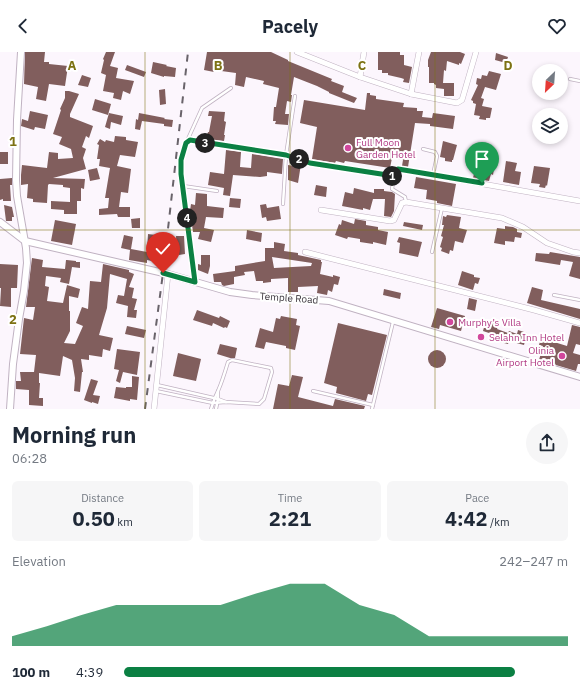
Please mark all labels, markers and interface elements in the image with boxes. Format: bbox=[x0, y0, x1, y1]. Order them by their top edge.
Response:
icon: back bbox=[12, 15, 34, 37]
text: Pacely bbox=[262, 15, 318, 38]
icon: heart bbox=[546, 15, 568, 37]
text: A bbox=[68, 57, 77, 74]
text: B bbox=[214, 57, 223, 74]
text: C bbox=[358, 57, 367, 74]
text: D bbox=[503, 57, 513, 74]
north arrow bbox=[532, 64, 568, 100]
map controls bbox=[532, 64, 568, 144]
button: layers bbox=[532, 108, 568, 144]
text: 1 bbox=[9, 133, 17, 150]
pin: 3 bbox=[195, 133, 215, 153]
text: 3 bbox=[202, 136, 208, 150]
place label: Full Moon Garden Hotel bbox=[356, 136, 416, 161]
pin bbox=[465, 142, 499, 183]
marker: Full Moon Garden Hotel bbox=[343, 143, 353, 153]
icon: arrive bbox=[471, 148, 493, 170]
pin: 2 bbox=[289, 149, 309, 169]
text: 2 bbox=[296, 152, 302, 166]
pin: 1 bbox=[382, 166, 402, 186]
text: 1 bbox=[389, 169, 395, 183]
pin: 4 bbox=[177, 208, 197, 228]
text: 4 bbox=[184, 211, 190, 225]
pin bbox=[146, 232, 180, 273]
icon: check bbox=[152, 238, 174, 260]
street label: Temple Road bbox=[259, 289, 319, 307]
text: 2 bbox=[9, 311, 17, 328]
place label: Murphy’s Villa bbox=[458, 316, 522, 329]
marker: Murphy’s Villa bbox=[445, 317, 455, 327]
place label: Selahn Inn Hotel bbox=[489, 331, 564, 344]
marker: Selahn Inn Hotel bbox=[476, 332, 486, 342]
place label: Olinia Airport Hotel bbox=[496, 344, 555, 369]
marker: Olinia Airport Hotel bbox=[557, 351, 567, 361]
text: Morning run bbox=[12, 420, 136, 449]
button: share bbox=[526, 422, 568, 464]
text: 06:28 bbox=[12, 450, 47, 467]
text: Distance bbox=[81, 491, 124, 505]
text: Time bbox=[278, 491, 302, 505]
text: Pace bbox=[465, 491, 489, 505]
text: 0.50 bbox=[73, 505, 115, 532]
text: 2:21 bbox=[269, 505, 311, 532]
text: 4:42 bbox=[445, 505, 488, 532]
text: km bbox=[115, 515, 133, 529]
text: /km bbox=[488, 515, 510, 529]
text: Elevation bbox=[12, 553, 66, 570]
text: 242–247 m bbox=[499, 553, 568, 570]
text: 100 m bbox=[12, 664, 50, 681]
text: 4:39 bbox=[76, 664, 103, 681]

